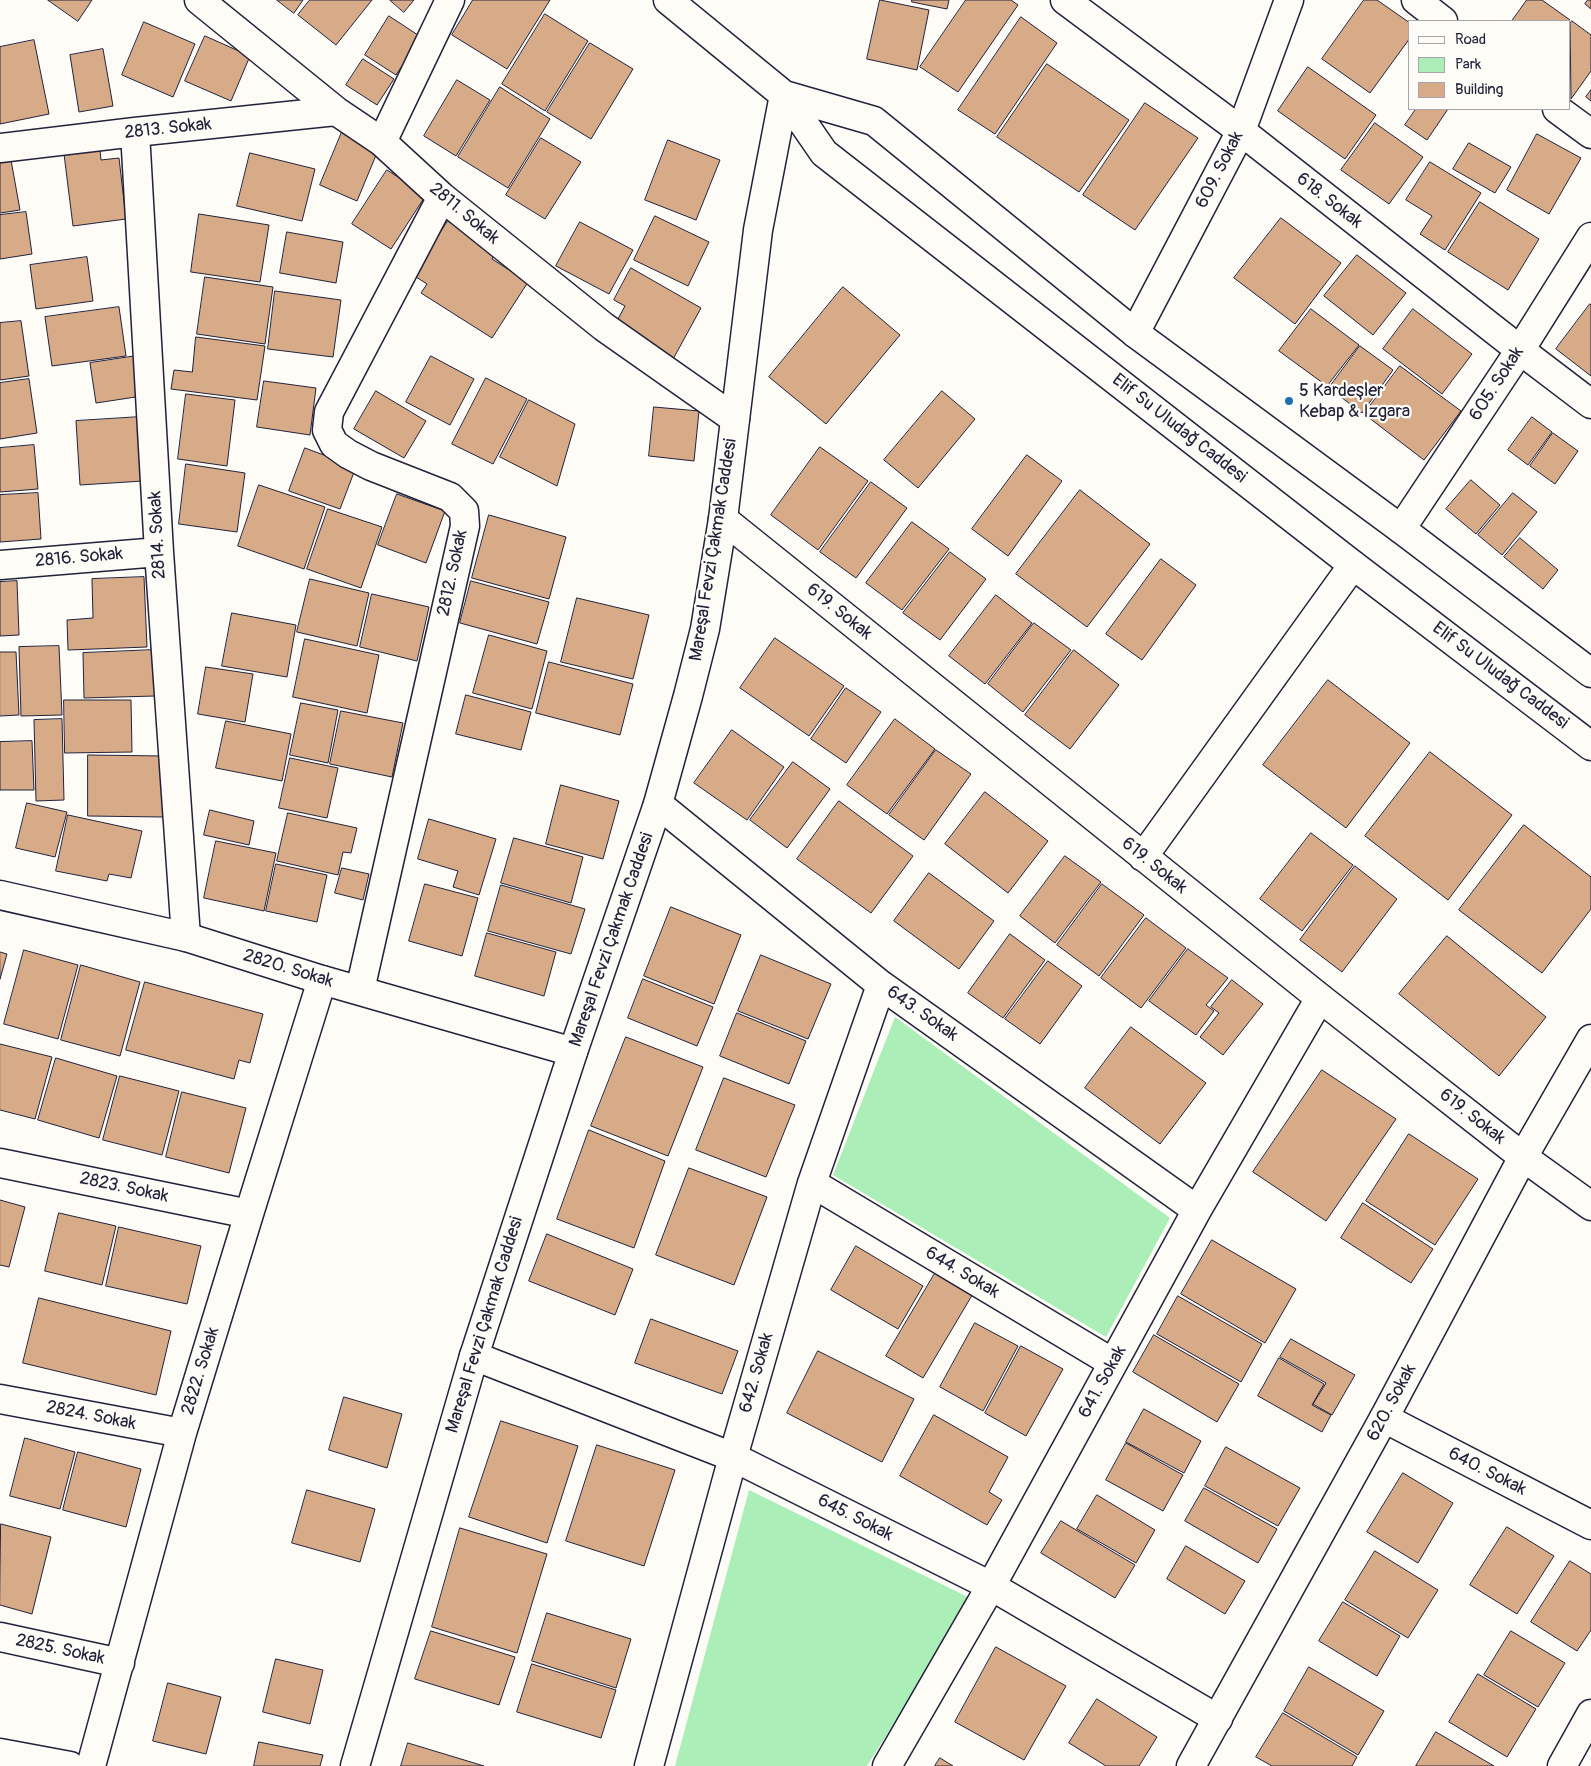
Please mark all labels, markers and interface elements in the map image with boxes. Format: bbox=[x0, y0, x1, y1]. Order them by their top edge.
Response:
legend bbox=[1408, 20, 1571, 110]
text: Road bbox=[1455, 30, 1486, 49]
text: Park bbox=[1455, 55, 1481, 74]
text: Building bbox=[1455, 80, 1503, 99]
street label: 2813. Sokak bbox=[123, 114, 213, 144]
street label: 609. Sokak bbox=[1191, 128, 1249, 212]
street label: 618. Sokak bbox=[1292, 168, 1366, 234]
street label: 2811. Sokak bbox=[425, 179, 503, 249]
street label: 605. Sokak bbox=[1465, 343, 1529, 425]
street label: Elif Su Uludağ Caddesi bbox=[1107, 370, 1251, 488]
place label: 5 Kardeşler Kebap & Izgara bbox=[1299, 380, 1410, 422]
marker: 5 Kardeşler Kebap & Izgara bbox=[1283, 395, 1295, 407]
street label: Mareşal Fevzi Çakmak Caddesi bbox=[686, 437, 742, 663]
street label: 2814. Sokak bbox=[145, 490, 171, 580]
street label: 2812. Sokak bbox=[433, 528, 473, 618]
street label: 2816. Sokak bbox=[34, 543, 124, 573]
street label: 619. Sokak bbox=[802, 579, 876, 645]
street label: Elif Su Uludağ Caddesi bbox=[1428, 618, 1572, 734]
street label: Mareşal Fevzi Çakmak Caddesi bbox=[565, 830, 659, 1050]
street label: 619. Sokak bbox=[1117, 833, 1191, 899]
street label: 2820. Sokak bbox=[240, 945, 336, 993]
street label: 643. Sokak bbox=[882, 982, 962, 1046]
street label: 619. Sokak bbox=[1435, 1084, 1509, 1150]
street label: 2823. Sokak bbox=[78, 1168, 170, 1208]
street label: Mareşal Fevzi Çakmak Caddesi bbox=[442, 1214, 528, 1436]
street label: 644. Sokak bbox=[921, 1242, 1003, 1304]
street label: 2822. Sokak bbox=[177, 1324, 225, 1418]
street label: 642. Sokak bbox=[735, 1330, 779, 1416]
street label: 641. Sokak bbox=[1074, 1342, 1132, 1422]
street label: 620. Sokak bbox=[1363, 1361, 1421, 1445]
street label: 2824. Sokak bbox=[44, 1397, 138, 1435]
street label: 640. Sokak bbox=[1444, 1443, 1530, 1501]
street label: 645. Sokak bbox=[814, 1490, 896, 1546]
street label: 2825. Sokak bbox=[14, 1630, 106, 1670]

